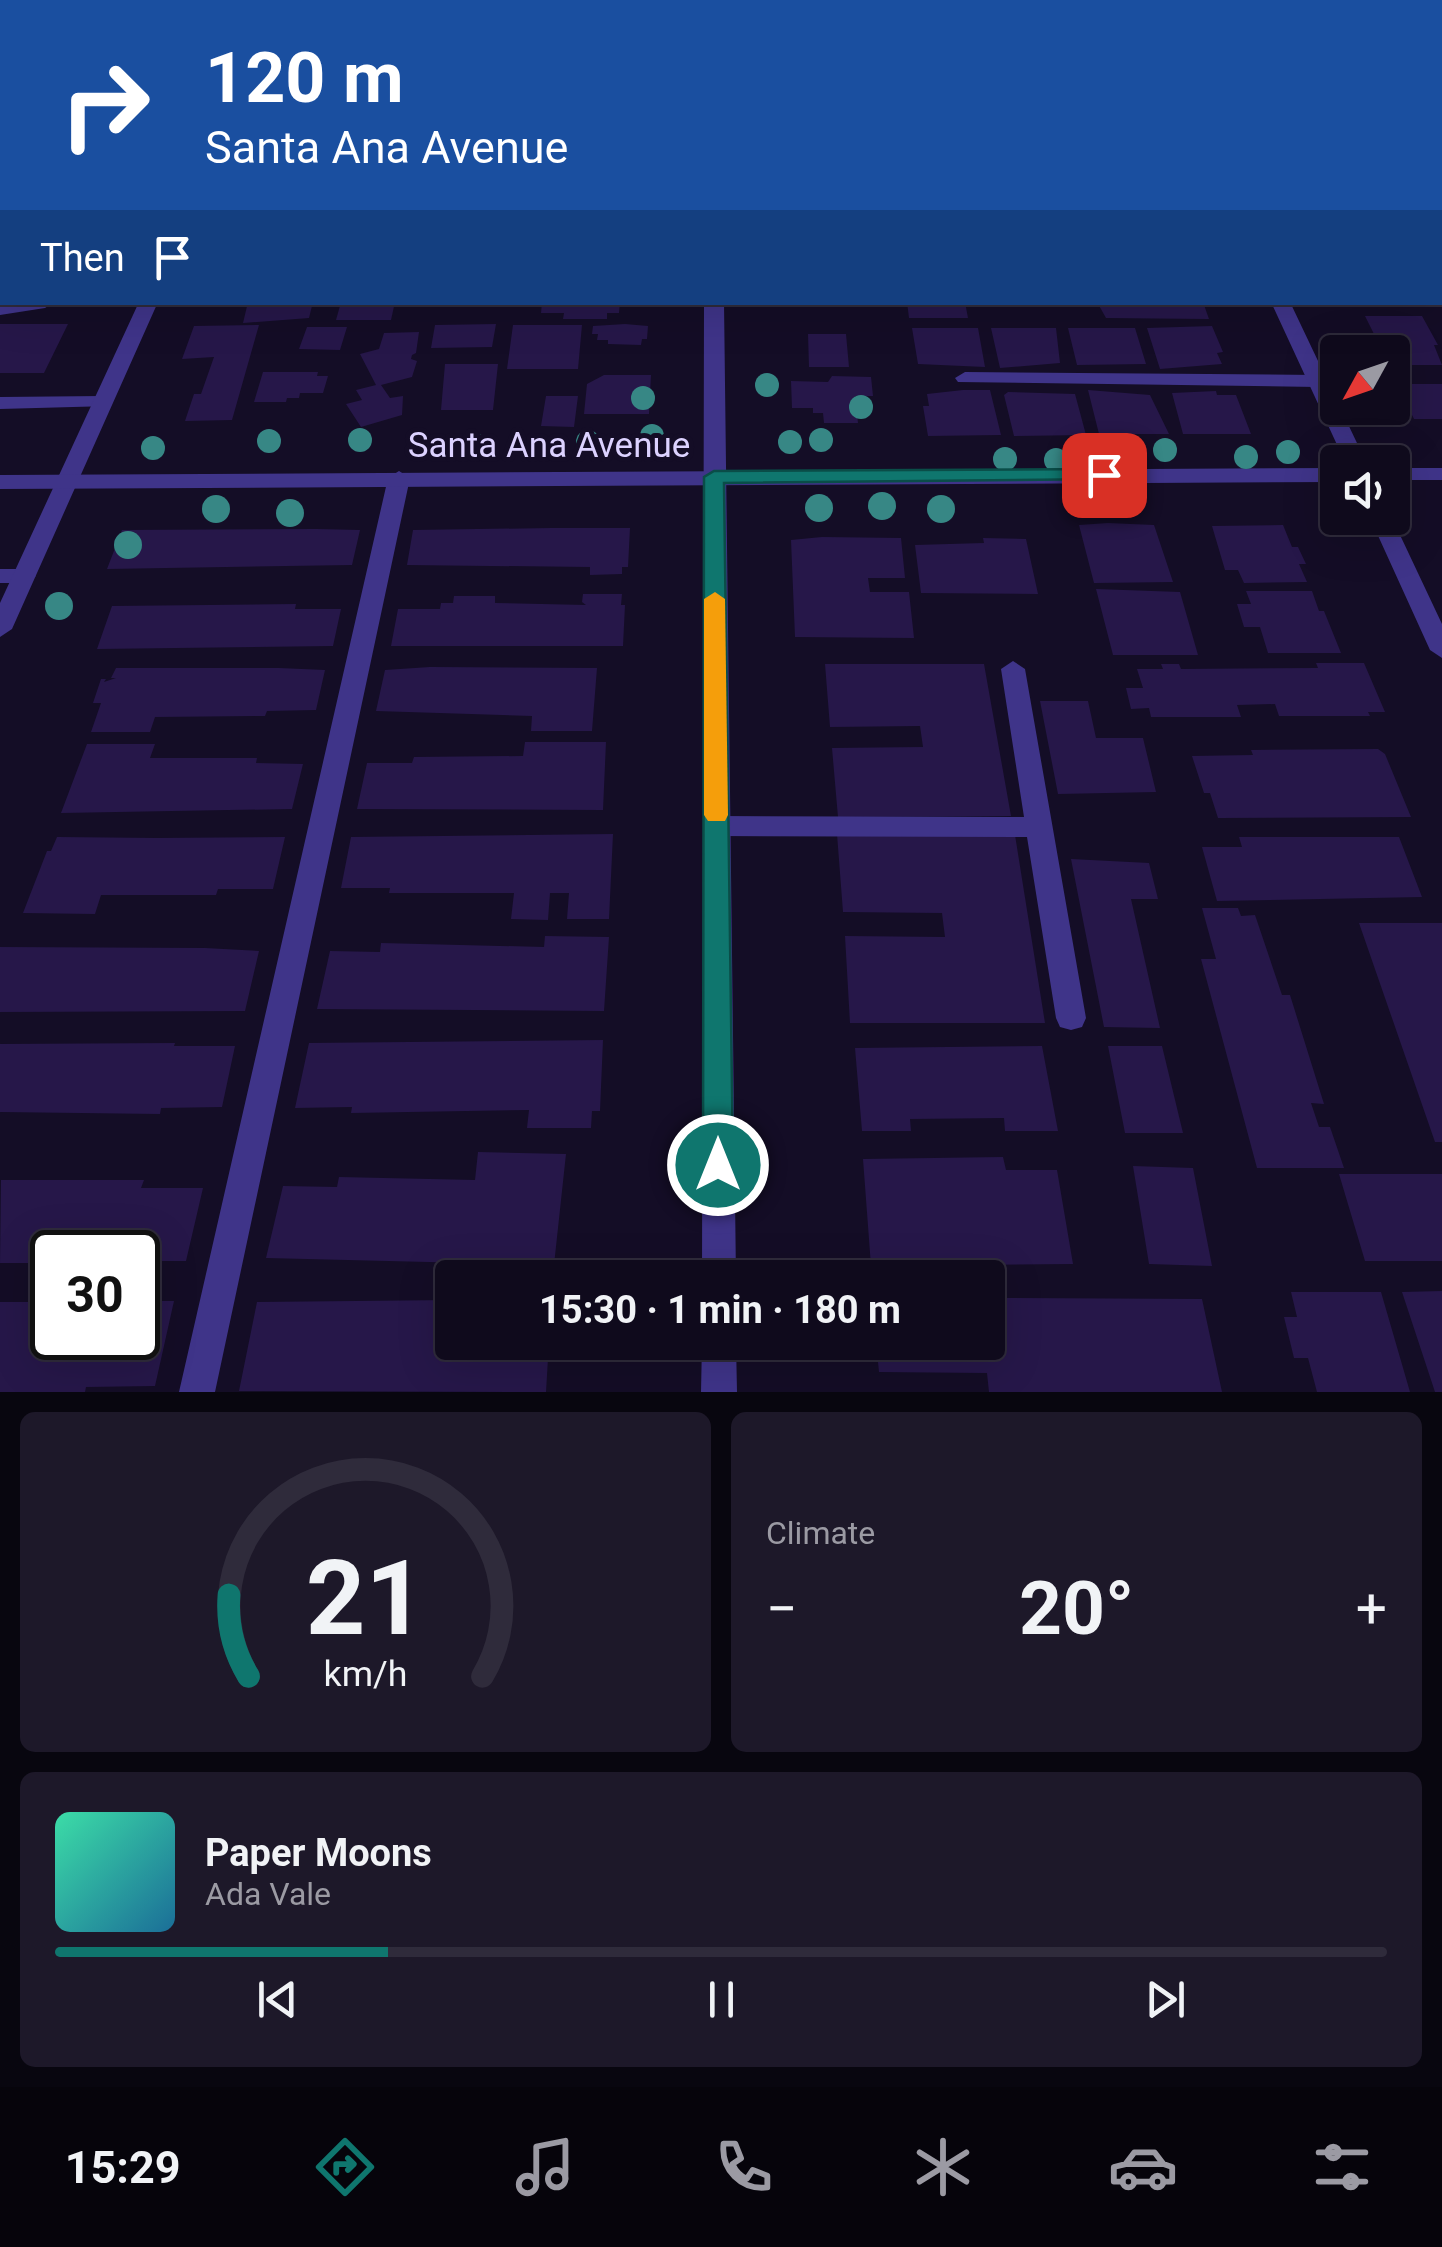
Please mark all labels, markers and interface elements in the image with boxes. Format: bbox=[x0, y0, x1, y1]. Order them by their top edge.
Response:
text: 120 m bbox=[205, 37, 404, 119]
icon: right bbox=[40, 40, 170, 170]
text: Santa Ana Avenue bbox=[205, 121, 568, 174]
icon: arrive bbox=[145, 230, 200, 285]
text: Then bbox=[40, 236, 125, 280]
north arrow bbox=[1320, 335, 1410, 425]
map controls bbox=[1320, 335, 1410, 535]
street label: Santa Ana Avenue bbox=[408, 425, 690, 466]
pin bbox=[1062, 433, 1147, 518]
button: sound bbox=[1320, 445, 1410, 535]
icon: arrive bbox=[1077, 448, 1132, 503]
position arrow bbox=[666, 1113, 770, 1217]
speed limit sign: 30 bbox=[30, 1230, 160, 1360]
text: 15:30 · 1 min · 180 m bbox=[539, 1288, 901, 1332]
text: Climate bbox=[766, 1514, 875, 1552]
text: 21 bbox=[306, 1538, 425, 1659]
text: 20° bbox=[1019, 1564, 1134, 1652]
text: − bbox=[766, 1577, 797, 1641]
text: + bbox=[1356, 1577, 1387, 1641]
text: km/h bbox=[324, 1653, 407, 1695]
text: Paper Moons bbox=[205, 1831, 432, 1875]
text: Ada Vale bbox=[205, 1875, 331, 1913]
icon: previous bbox=[250, 1972, 305, 2027]
icon: pause bbox=[694, 1972, 749, 2027]
icon: next bbox=[1138, 1972, 1193, 2027]
icon: directions bbox=[310, 2132, 380, 2202]
icon: music bbox=[510, 2132, 580, 2202]
icon: phone bbox=[709, 2132, 779, 2202]
icon: climate bbox=[908, 2132, 978, 2202]
icon: car bbox=[1108, 2132, 1178, 2202]
icon: filters bbox=[1307, 2132, 1377, 2202]
text: 15:29 bbox=[65, 2141, 181, 2194]

